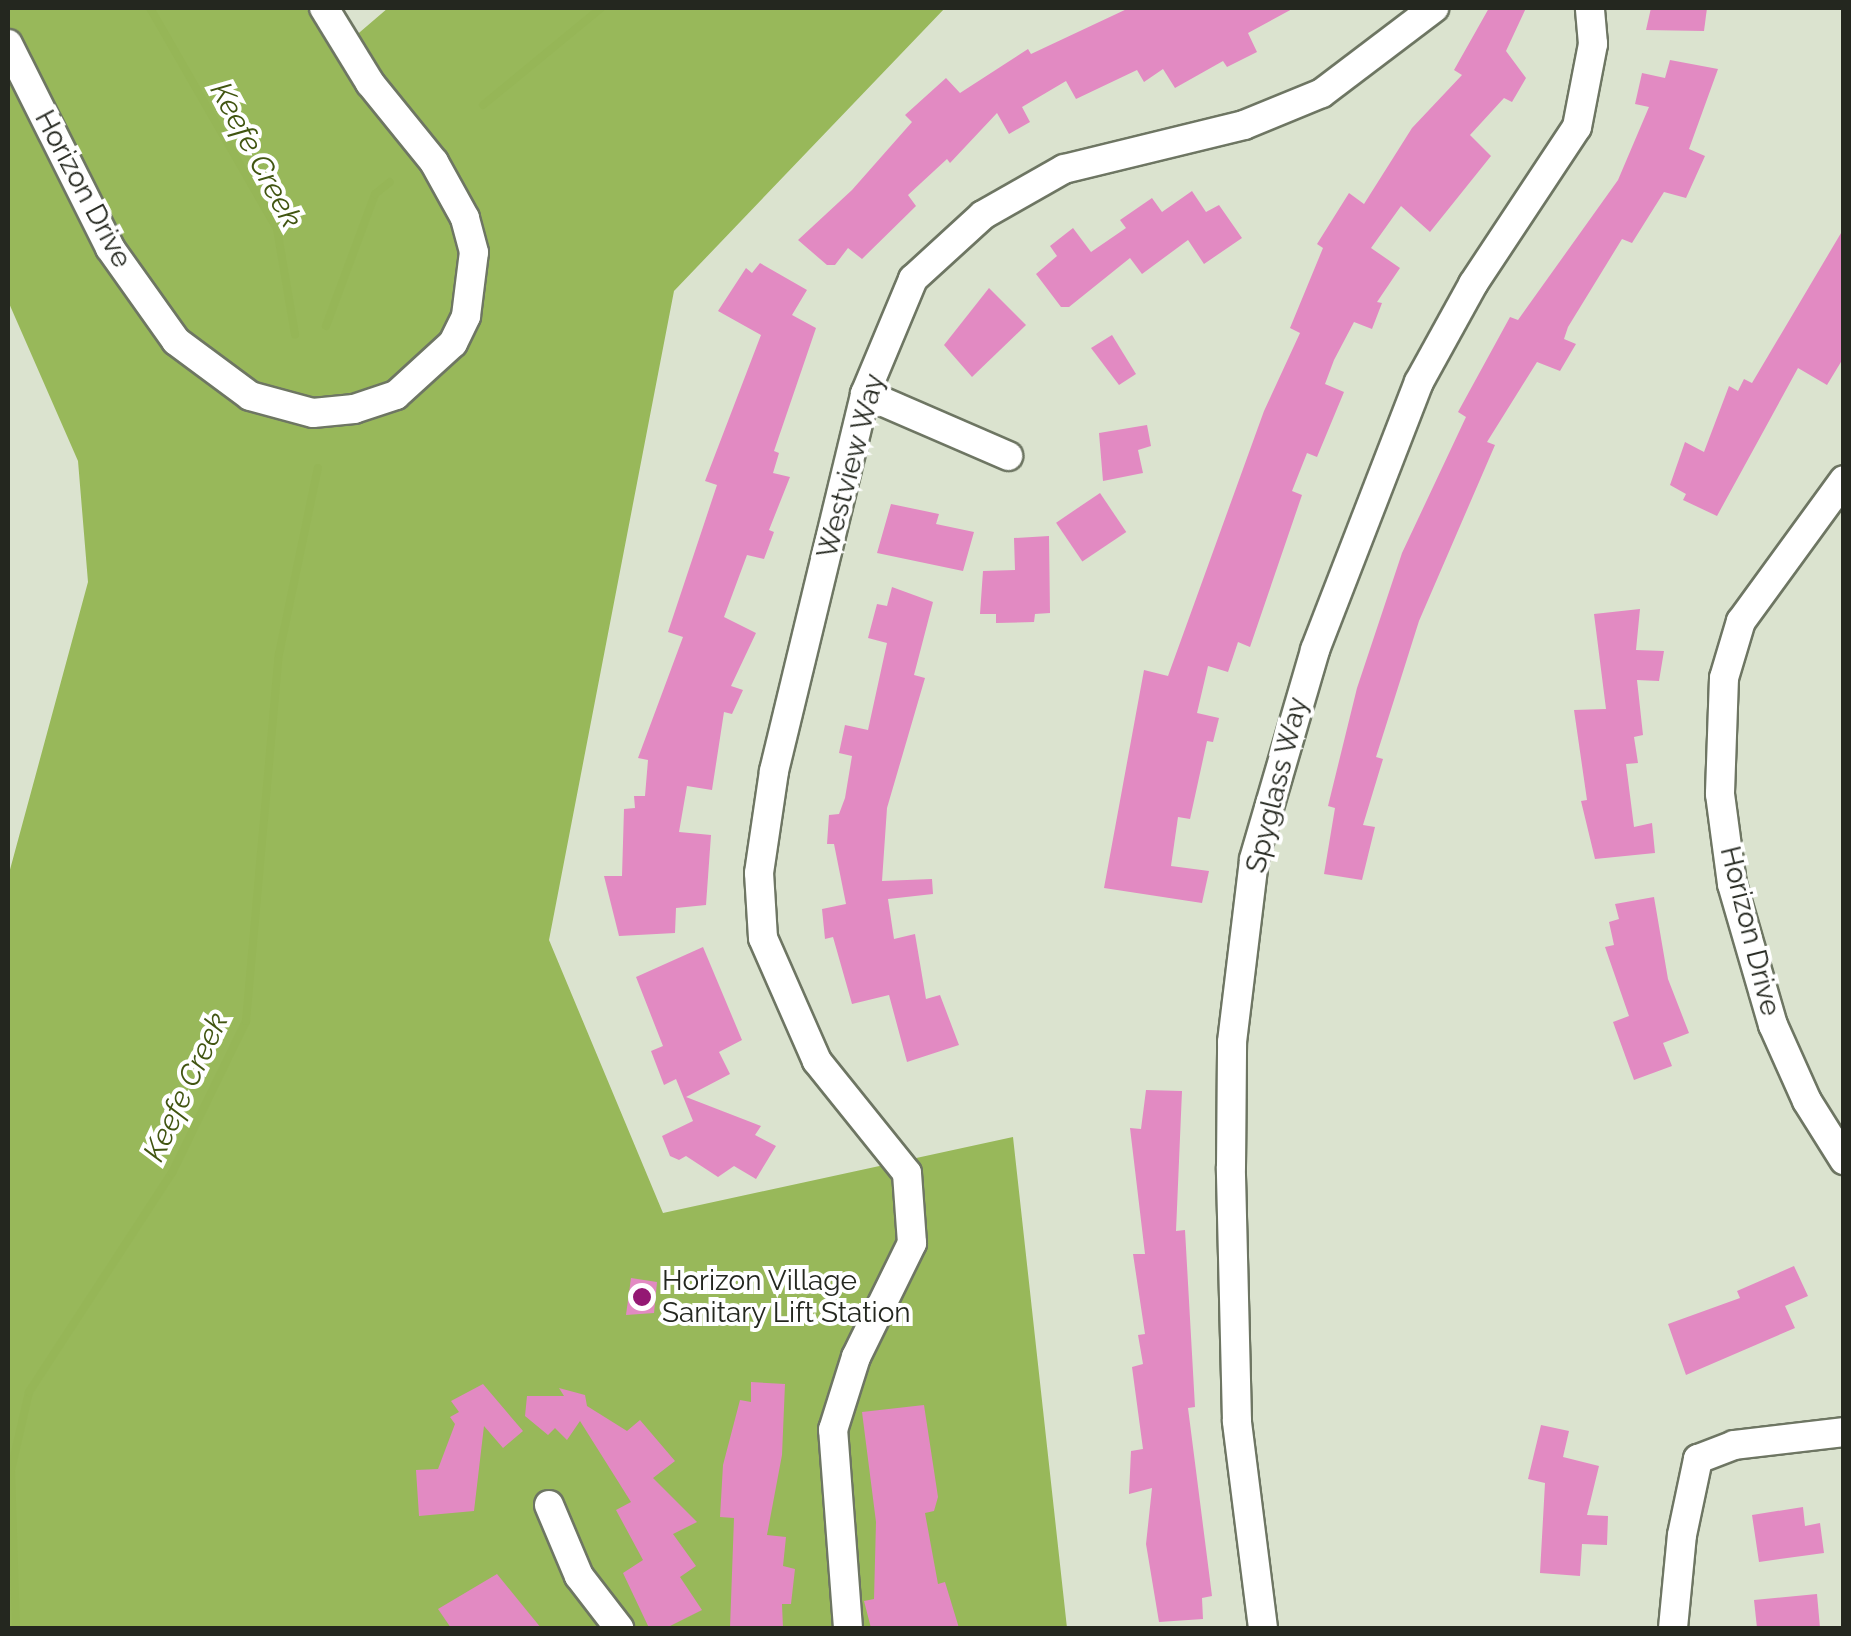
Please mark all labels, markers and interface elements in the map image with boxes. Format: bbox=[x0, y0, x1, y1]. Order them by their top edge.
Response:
water label: Keefe Creek bbox=[203, 76, 309, 234]
street label: Horizon Drive bbox=[27, 105, 139, 273]
street label: Westview Way bbox=[810, 369, 892, 563]
street label: Spyglass Way bbox=[1239, 693, 1315, 877]
street label: Horizon Drive bbox=[1713, 843, 1787, 1019]
water label: Keefe Creek bbox=[136, 1007, 236, 1167]
place label: Horizon Village Sanitary Lift Station bbox=[662, 1264, 911, 1330]
marker: Horizon Village Sanitary Lift Station bbox=[631, 1286, 653, 1308]

